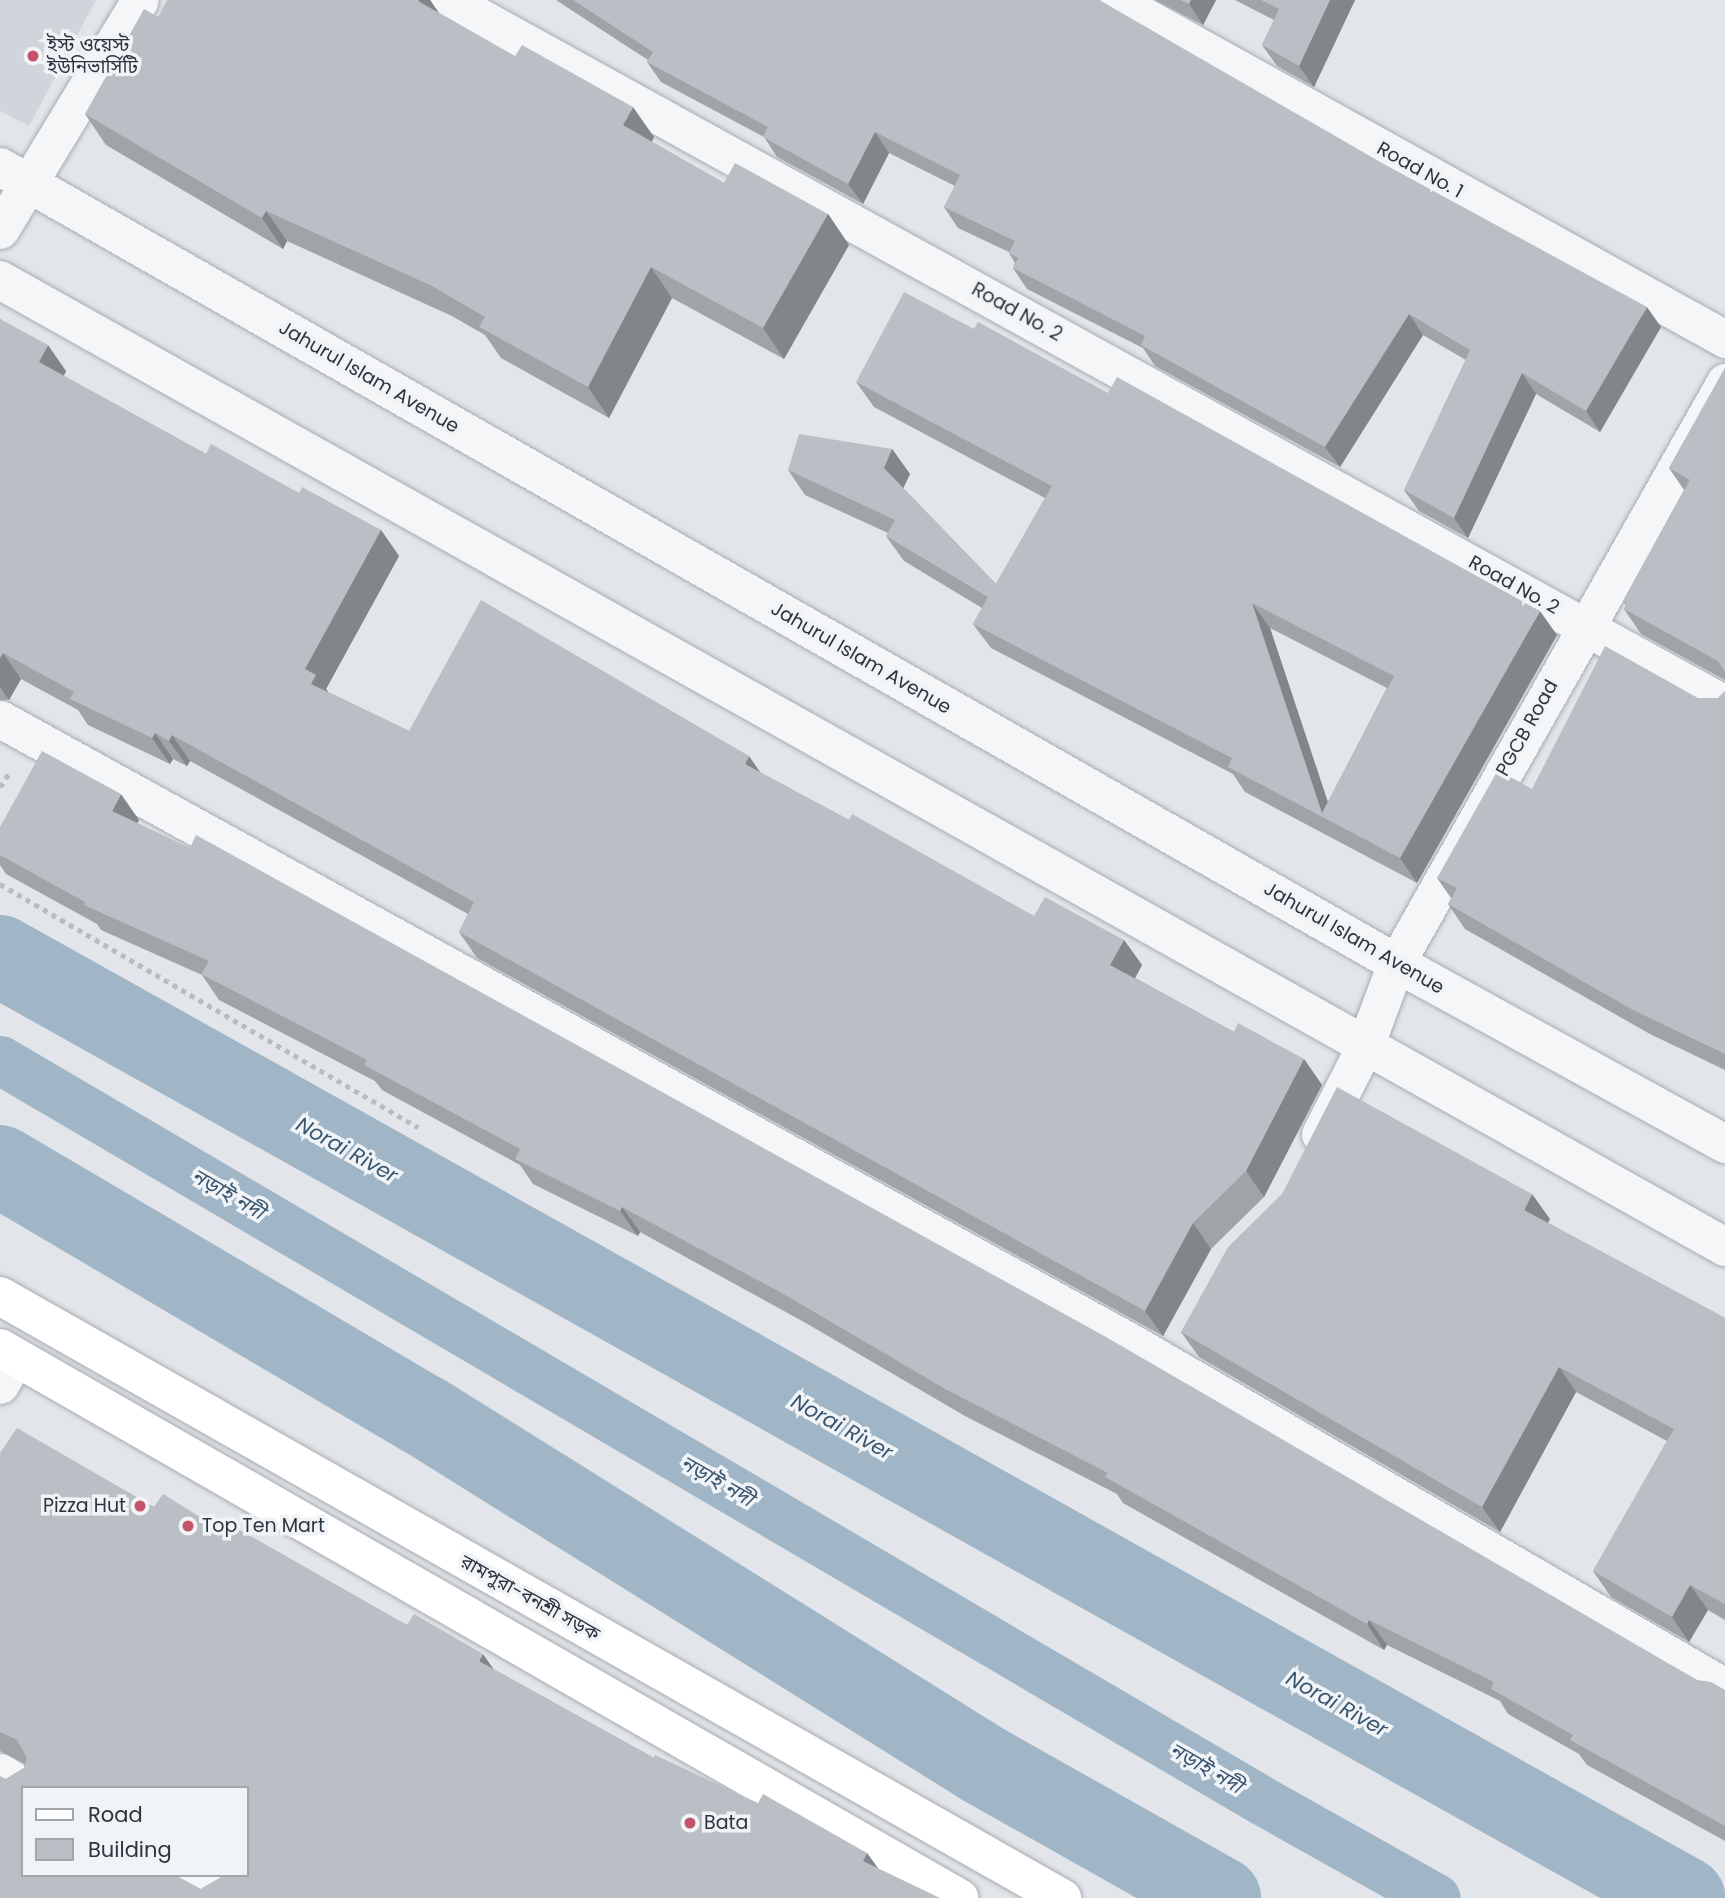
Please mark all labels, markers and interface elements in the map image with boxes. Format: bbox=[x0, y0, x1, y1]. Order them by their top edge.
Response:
place label: ইস্ট ওয়েস্ট ইউনিভার্সিটি bbox=[47, 34, 138, 78]
marker: ইস্ট ওয়েস্ট ইউনিভার্সিটি bbox=[25, 48, 41, 64]
street label: Road No. 1 bbox=[1373, 137, 1467, 203]
street label: Road No. 2 bbox=[968, 278, 1066, 346]
street label: Jahurul Islam Avenue bbox=[275, 316, 463, 438]
street label: Road No. 2 bbox=[1465, 551, 1563, 619]
street label: Jahurul Islam Avenue bbox=[767, 597, 955, 719]
street label: PGCB Road bbox=[1491, 676, 1563, 780]
street label: Jahurul Islam Avenue bbox=[1260, 877, 1448, 999]
water label: Norai River bbox=[292, 1112, 402, 1188]
water label: নড়াই নদী bbox=[187, 1163, 269, 1225]
water label: Norai River bbox=[787, 1389, 897, 1465]
water label: নড়াই নদী bbox=[676, 1450, 758, 1512]
place label: Pizza Hut bbox=[43, 1495, 126, 1517]
marker: Pizza Hut bbox=[132, 1498, 148, 1514]
place label: Top Ten Mart bbox=[202, 1515, 325, 1537]
marker: Top Ten Mart bbox=[180, 1518, 196, 1534]
street label: রামপুরা-বনশ্রী সড়ক bbox=[456, 1550, 604, 1646]
water label: Norai River bbox=[1282, 1666, 1392, 1742]
water label: নড়াই নদী bbox=[1165, 1737, 1247, 1799]
legend bbox=[21, 1786, 248, 1877]
text: Road bbox=[88, 1800, 143, 1829]
place label: Bata bbox=[704, 1812, 748, 1834]
marker: Bata bbox=[682, 1815, 698, 1831]
text: Building bbox=[88, 1835, 172, 1864]

